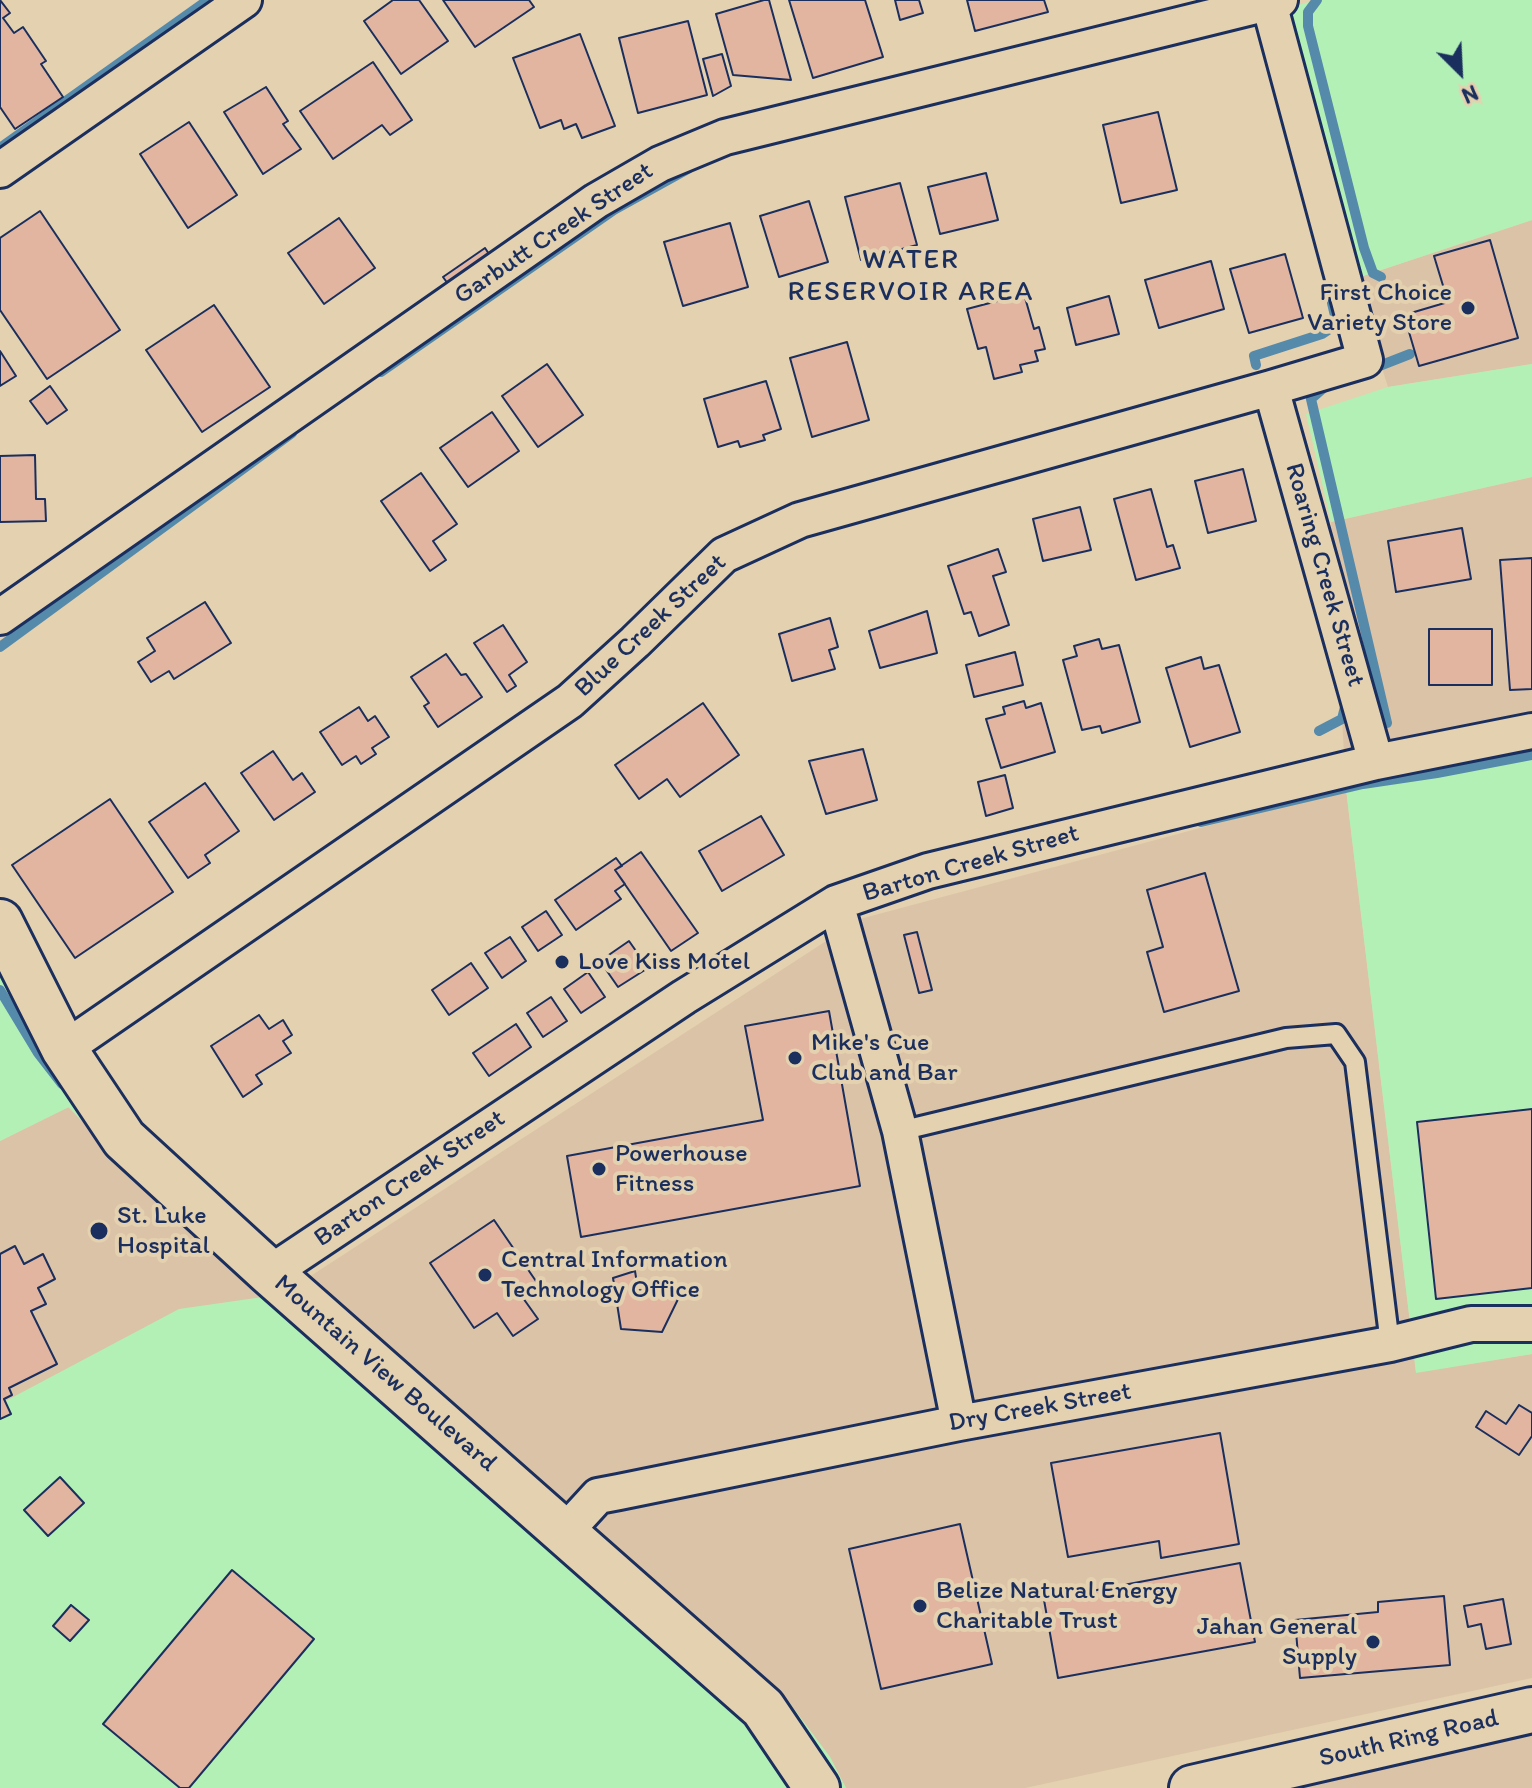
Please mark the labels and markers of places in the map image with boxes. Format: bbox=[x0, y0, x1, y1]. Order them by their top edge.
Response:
place label: First Choice Variety Store bbox=[1307, 277, 1452, 338]
marker: First Choice Variety Store bbox=[1459, 299, 1477, 317]
place label: Love Kiss Motel bbox=[578, 946, 750, 978]
marker: Love Kiss Motel bbox=[553, 953, 571, 971]
place label: Mike's Cue Club and Bar bbox=[811, 1027, 957, 1088]
marker: Mike's Cue Club and Bar bbox=[786, 1049, 804, 1067]
place label: Powerhouse Fitness bbox=[615, 1138, 748, 1200]
marker: Powerhouse Fitness bbox=[590, 1160, 608, 1178]
place label: St. Luke Hospital bbox=[117, 1200, 210, 1262]
marker: St. Luke Hospital bbox=[88, 1220, 110, 1242]
place label: Central Information Technology Office bbox=[501, 1244, 728, 1306]
marker: Central Information Technology Office bbox=[476, 1266, 494, 1284]
place label: Belize Natural Energy Charitable Trust bbox=[936, 1575, 1178, 1636]
marker: Belize Natural Energy Charitable Trust bbox=[911, 1597, 929, 1615]
place label: Jahan General Supply bbox=[1197, 1611, 1357, 1672]
marker: Jahan General Supply bbox=[1364, 1633, 1382, 1651]

